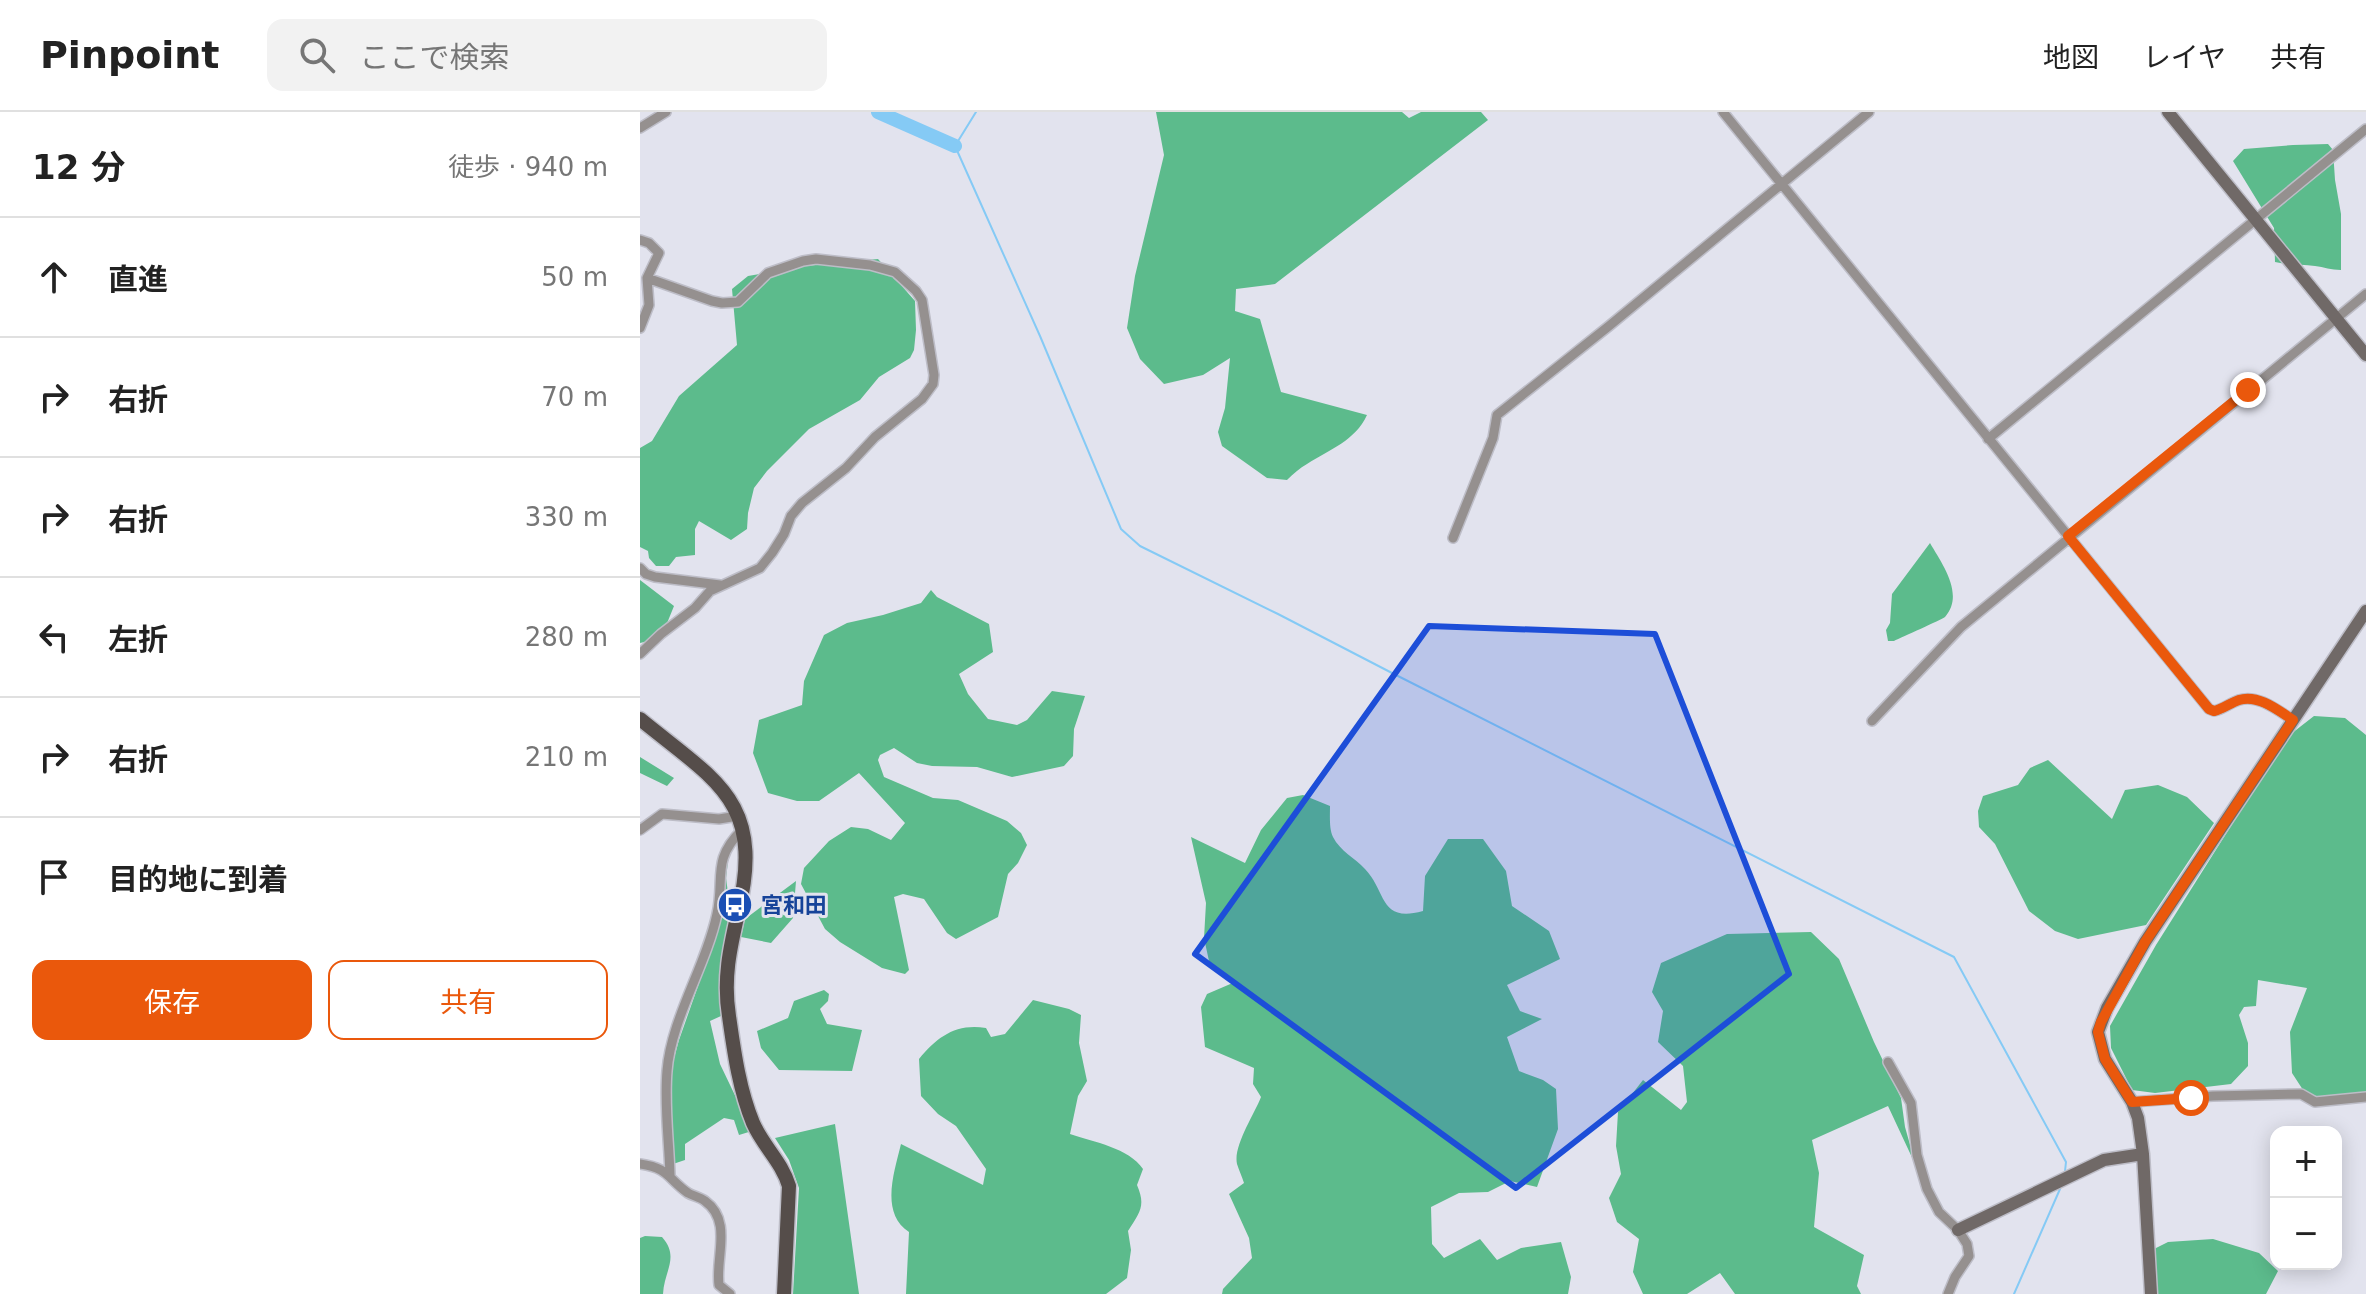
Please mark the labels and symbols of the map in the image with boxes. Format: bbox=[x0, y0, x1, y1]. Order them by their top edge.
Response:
route end bbox=[2230, 372, 2266, 408]
bus stop icon: 宮和田 bbox=[716, 886, 754, 924]
place label: 宮和田 bbox=[761, 893, 827, 918]
route start bbox=[2173, 1080, 2209, 1116]

